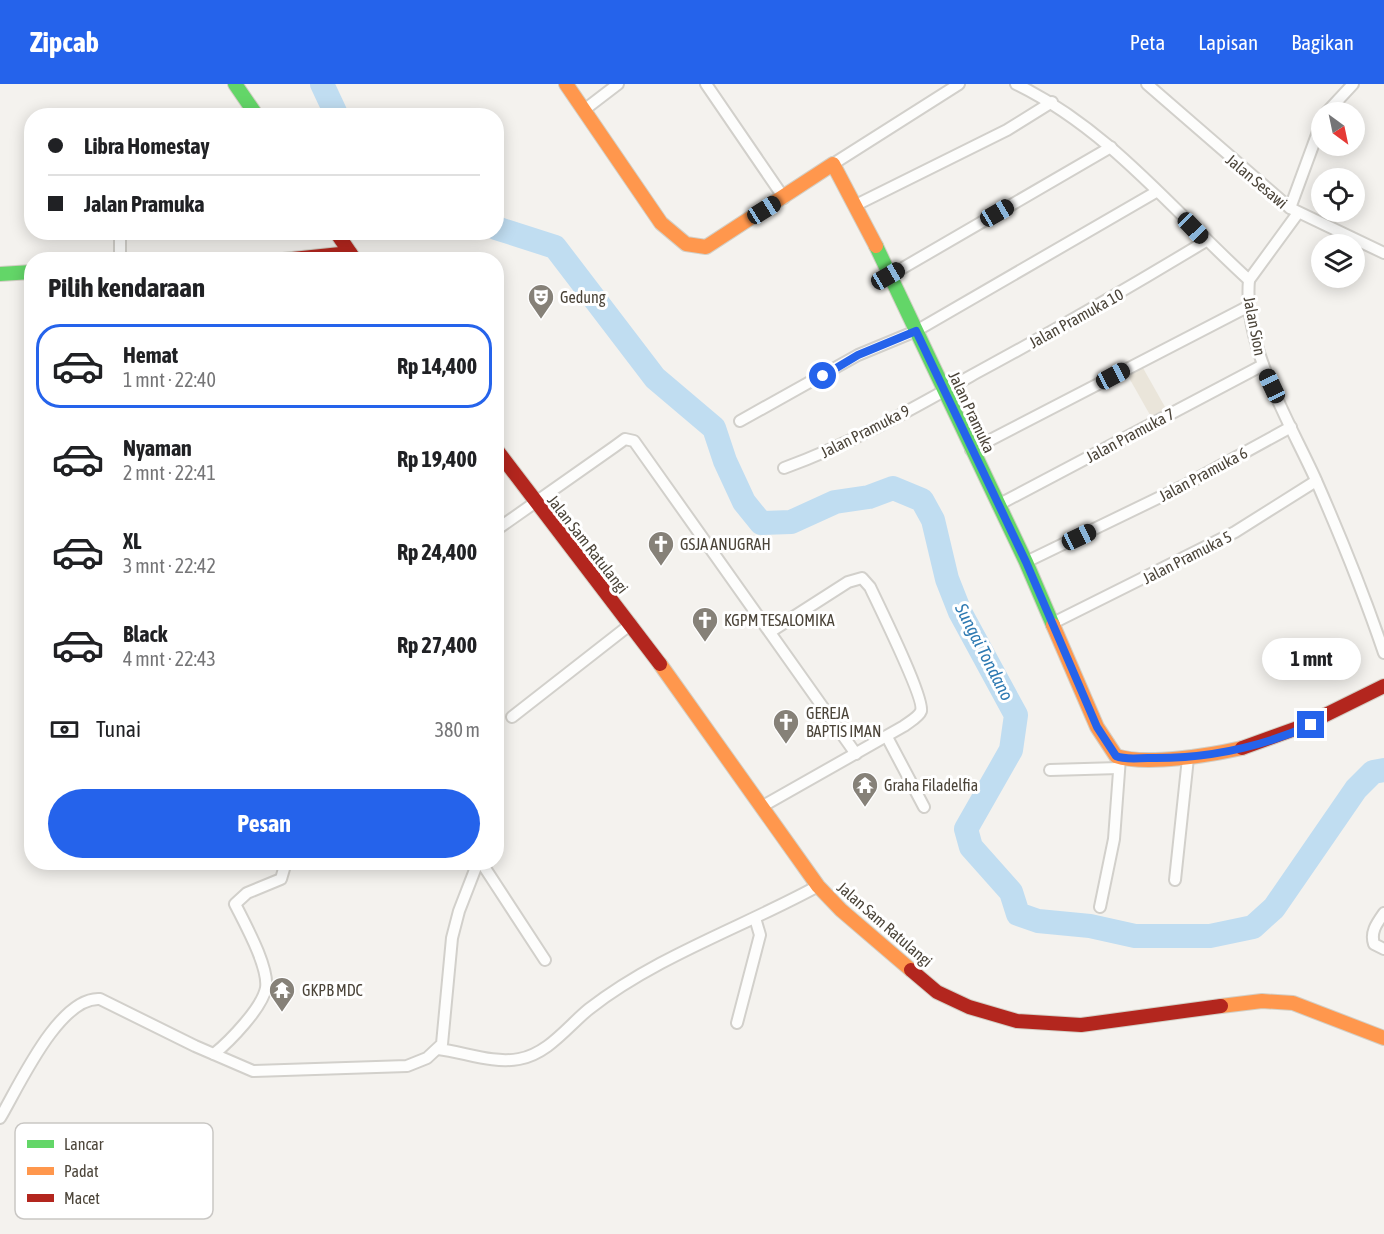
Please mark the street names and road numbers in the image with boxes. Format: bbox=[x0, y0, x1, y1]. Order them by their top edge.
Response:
street label: Jalan Sesawi bbox=[1223, 150, 1291, 212]
street label: Jalan Pramuka 10 bbox=[1026, 285, 1126, 351]
street label: Jalan Sion bbox=[1240, 295, 1270, 357]
street label: Jalan Pramuka bbox=[945, 368, 999, 456]
street label: Jalan Pramuka 9 bbox=[818, 401, 912, 461]
street label: Jalan Pramuka 7 bbox=[1083, 404, 1177, 466]
street label: Jalan Pramuka 6 bbox=[1156, 443, 1250, 505]
street label: Jalan Sam Ratulangi bbox=[543, 491, 632, 597]
street label: Jalan Pramuka 5 bbox=[1140, 527, 1234, 587]
street label: Jalan Sam Ratulangi bbox=[833, 878, 936, 971]

